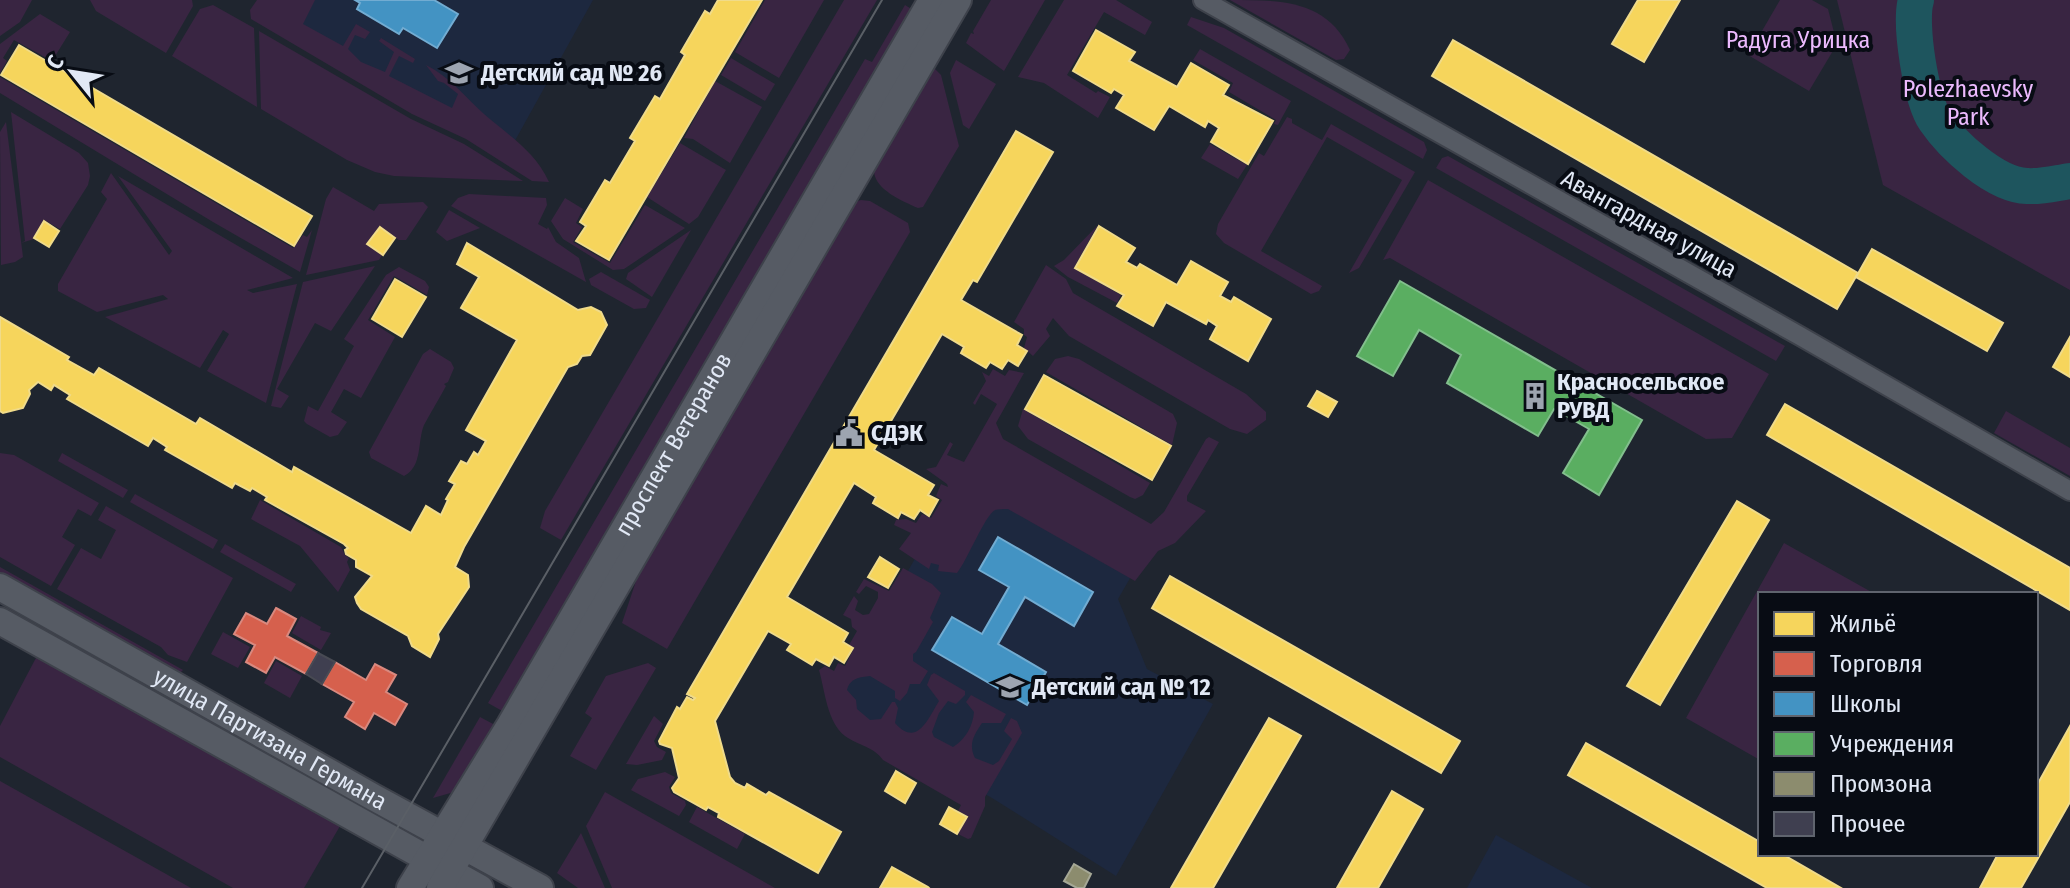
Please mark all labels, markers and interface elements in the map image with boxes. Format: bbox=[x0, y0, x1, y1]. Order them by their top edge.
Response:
park label: Радуга Урицка bbox=[1726, 26, 1870, 54]
north arrow bbox=[32, 32, 112, 112]
text: С bbox=[41, 50, 70, 74]
school or university icon: Детский сад № 26 bbox=[444, 58, 474, 88]
place label: Детский сад № 26 bbox=[480, 59, 662, 87]
park label: Polezhaevsky Park bbox=[1903, 75, 2034, 131]
street label: Авангардная улица bbox=[1556, 164, 1742, 284]
street label: проспект Ветеранов bbox=[609, 348, 738, 541]
place label: Красносельское РУВД bbox=[1557, 368, 1724, 424]
building icon: Красносельское РУВД bbox=[1520, 381, 1550, 411]
public building icon: СДЭК bbox=[834, 418, 864, 448]
place label: СДЭК bbox=[871, 419, 923, 447]
legend bbox=[1758, 592, 2038, 856]
text: Жильё bbox=[1830, 610, 1896, 638]
text: Торговля bbox=[1830, 650, 1923, 678]
street label: улица Партизана Германа bbox=[148, 662, 392, 816]
school or university icon: Детский сад № 12 bbox=[995, 672, 1025, 702]
place label: Детский сад № 12 bbox=[1031, 673, 1211, 701]
text: Школы bbox=[1830, 690, 1902, 718]
text: Учреждения bbox=[1829, 730, 1954, 758]
text: Промзона bbox=[1830, 770, 1932, 798]
text: Прочее bbox=[1830, 810, 1905, 838]

